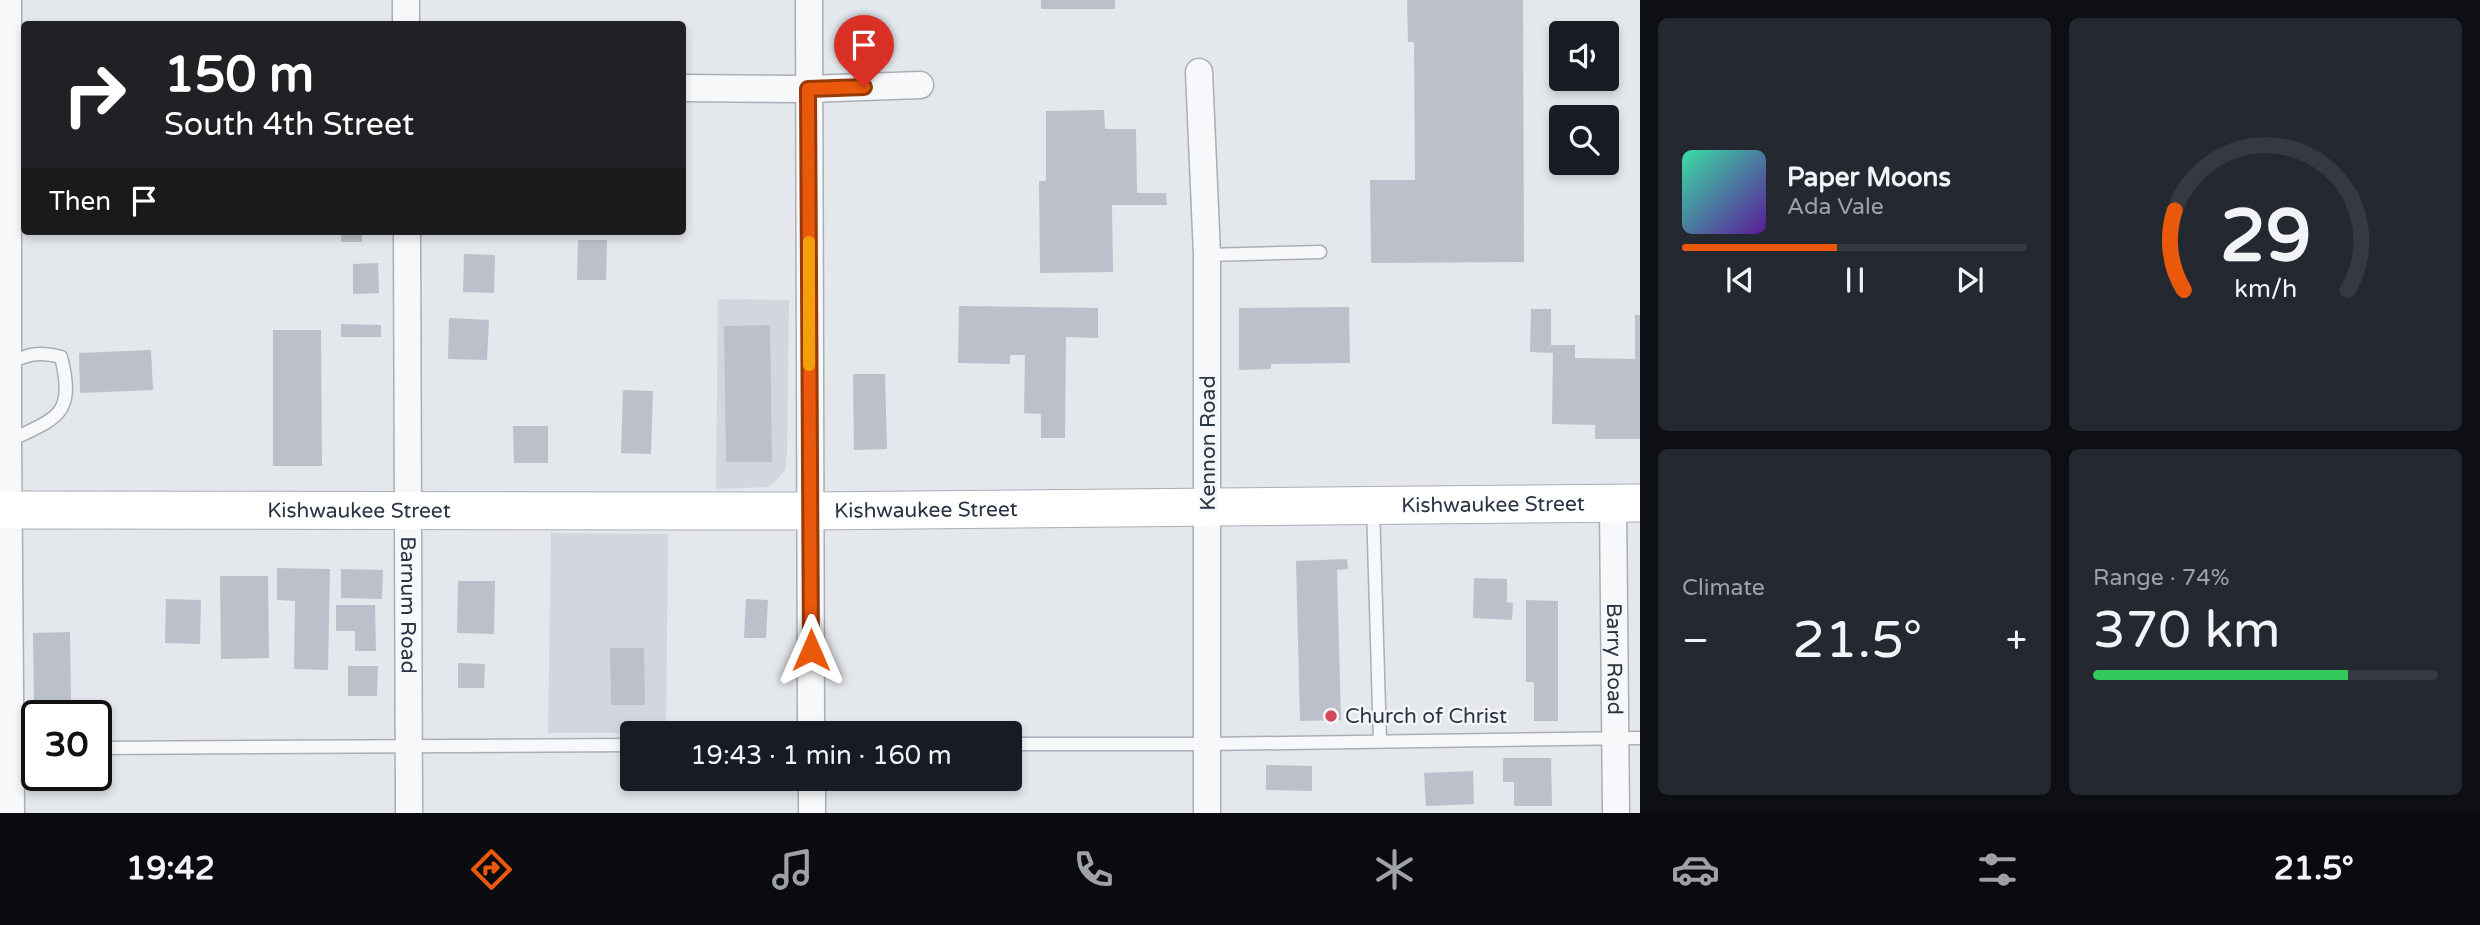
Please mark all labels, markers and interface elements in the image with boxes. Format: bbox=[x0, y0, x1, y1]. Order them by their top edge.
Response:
pin bbox=[834, 15, 894, 87]
map controls bbox=[1549, 21, 1619, 175]
button: sound bbox=[1549, 21, 1619, 91]
icon: arrive bbox=[845, 26, 883, 64]
text: 150 m bbox=[164, 46, 314, 105]
icon: right bbox=[49, 49, 140, 140]
button: search bbox=[1549, 105, 1619, 175]
text: South 4th Street bbox=[164, 106, 414, 144]
text: Paper Moons bbox=[1787, 162, 1951, 193]
icon: arrive bbox=[125, 182, 163, 220]
text: Then bbox=[49, 186, 111, 217]
text: Ada Vale bbox=[1787, 193, 1884, 221]
text: 29 bbox=[2220, 194, 2311, 282]
icon: previous bbox=[1721, 261, 1759, 299]
icon: pause bbox=[1836, 261, 1874, 299]
icon: next bbox=[1951, 261, 1989, 299]
text: km/h bbox=[2234, 274, 2297, 304]
street label: Kennon Road bbox=[1196, 375, 1221, 511]
street label: Kishwaukee Street bbox=[1401, 492, 1585, 518]
street label: Kishwaukee Street bbox=[834, 497, 1018, 524]
street label: Kishwaukee Street bbox=[267, 498, 451, 524]
street label: Barnum Road bbox=[395, 536, 421, 674]
text: Range · 74% bbox=[2093, 564, 2229, 592]
text: Climate bbox=[1682, 574, 1765, 602]
text: 370 km bbox=[2093, 599, 2281, 662]
street label: Barry Road bbox=[1601, 603, 1627, 715]
text: 21.5° bbox=[1792, 609, 1922, 672]
position arrow bbox=[774, 613, 848, 687]
text: − bbox=[1682, 618, 1709, 664]
text: + bbox=[2006, 618, 2027, 664]
speed limit sign: 30 bbox=[21, 700, 112, 791]
place label: Church of Christ bbox=[1345, 704, 1507, 729]
marker: Church of Christ bbox=[1323, 708, 1339, 724]
text: 19:43 · 1 min · 160 m bbox=[690, 740, 952, 771]
icon: directions bbox=[467, 845, 516, 894]
icon: music bbox=[768, 845, 817, 894]
icon: phone bbox=[1069, 845, 1118, 894]
icon: climate bbox=[1370, 845, 1419, 894]
icon: car bbox=[1671, 845, 1720, 894]
icon: filters bbox=[1973, 845, 2022, 894]
text: 19:42 bbox=[126, 850, 215, 888]
text: 21.5° bbox=[2274, 850, 2354, 888]

